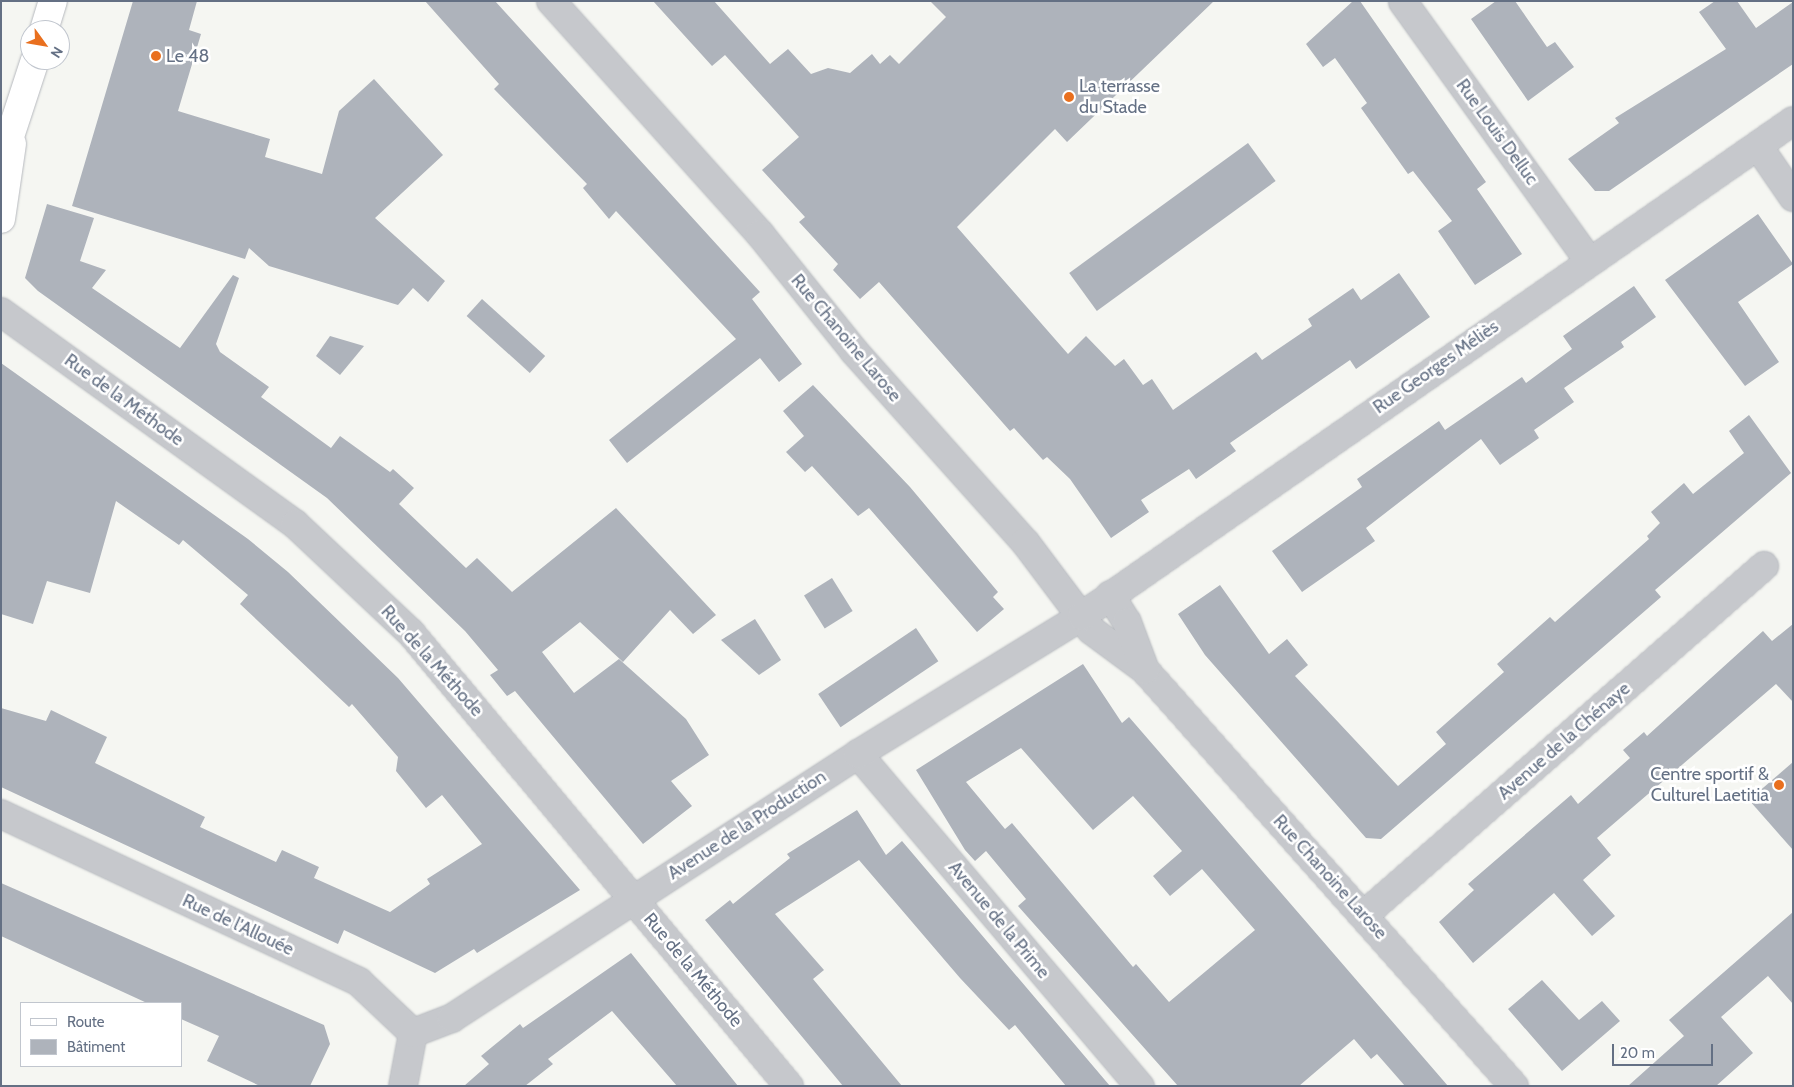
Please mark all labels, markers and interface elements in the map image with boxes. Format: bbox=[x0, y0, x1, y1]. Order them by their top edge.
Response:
north arrow bbox=[20, 20, 70, 70]
text: N bbox=[47, 43, 67, 61]
place label: Le 48 bbox=[166, 45, 209, 67]
marker: Le 48 bbox=[150, 50, 162, 62]
street label: Rue Louis Delluc bbox=[1451, 75, 1543, 189]
place label: La terrasse du Stade bbox=[1079, 76, 1160, 118]
marker: La terrasse du Stade bbox=[1063, 91, 1075, 103]
street label: Rue Chanoine Larose bbox=[786, 270, 906, 406]
street label: Rue Georges Méliès bbox=[1369, 316, 1503, 418]
street label: Rue de la Méthode bbox=[60, 350, 188, 450]
street label: Rue de la Méthode bbox=[376, 601, 488, 721]
street label: Avenue de la Chénaye bbox=[1494, 678, 1634, 804]
place label: Centre sportif & Culturel Laetitia bbox=[1650, 764, 1769, 806]
street label: Avenue de la Production bbox=[664, 766, 830, 884]
marker: Centre sportif & Culturel Laetitia bbox=[1773, 779, 1785, 791]
street label: Rue Chanoine Larose bbox=[1269, 810, 1391, 944]
street label: Avenue de la Prime bbox=[944, 857, 1054, 983]
street label: Rue de l'Allouée bbox=[179, 890, 297, 960]
street label: Rue de la Méthode bbox=[639, 909, 747, 1031]
legend bbox=[20, 1002, 182, 1067]
text: Route bbox=[67, 1013, 105, 1031]
scale bar bbox=[1614, 1034, 1715, 1066]
text: Bâtiment bbox=[67, 1038, 125, 1056]
text: 20 m bbox=[1620, 1044, 1655, 1062]

